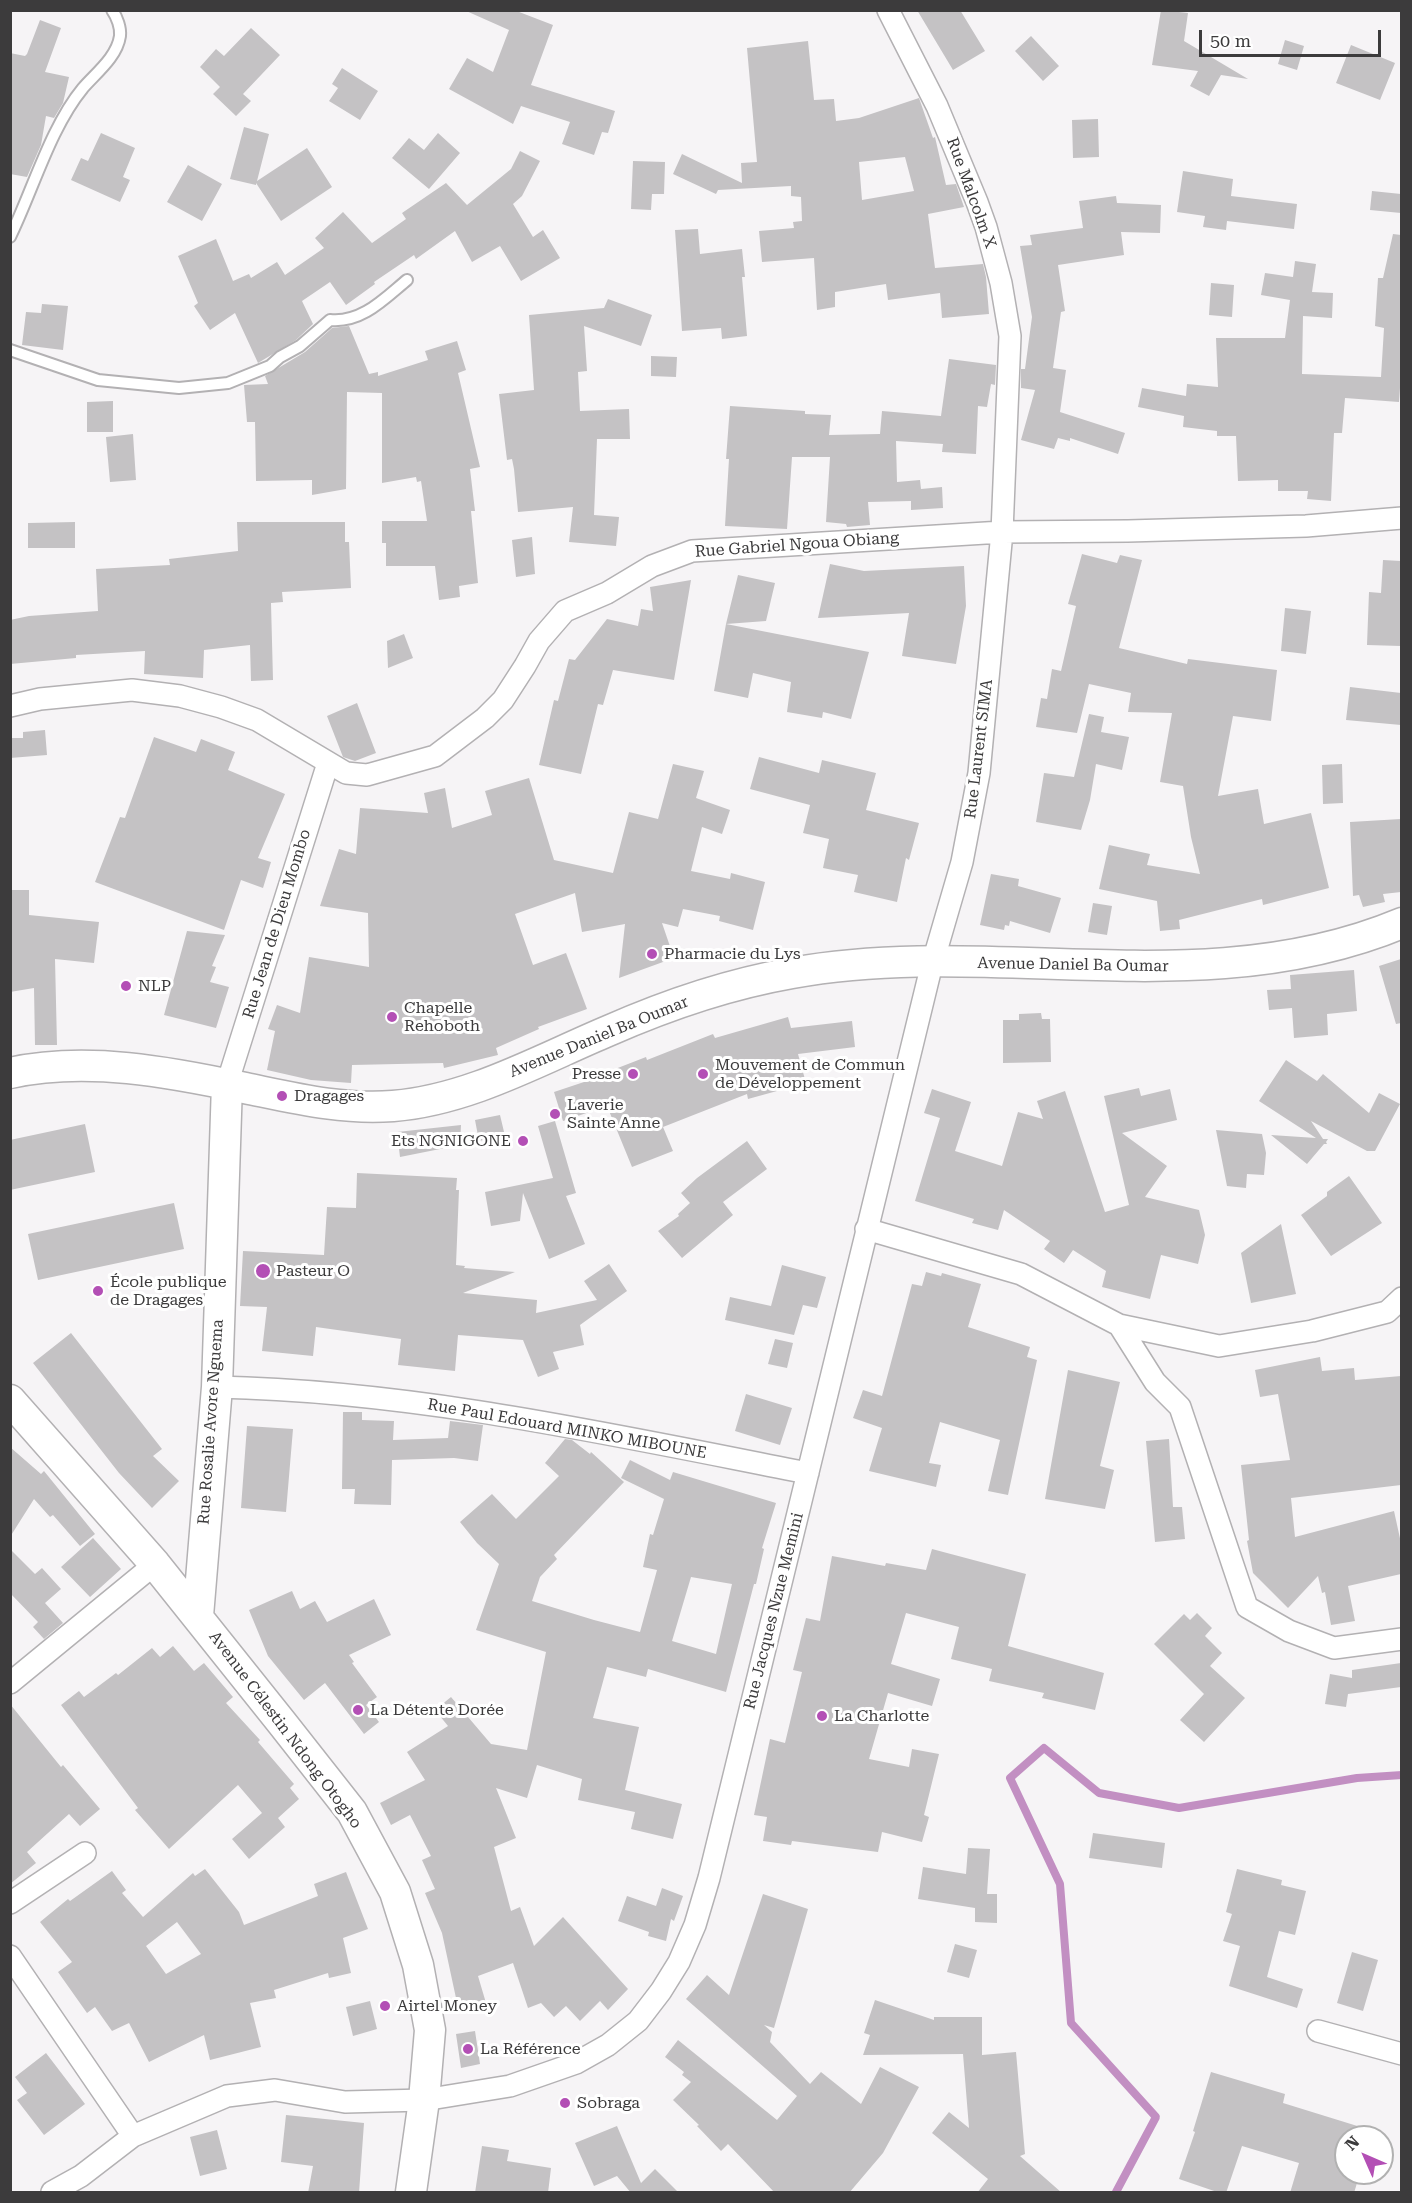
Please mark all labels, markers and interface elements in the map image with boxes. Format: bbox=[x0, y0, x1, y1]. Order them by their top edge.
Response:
scale bar bbox=[1202, 18, 1384, 56]
text: 50 m bbox=[1210, 30, 1251, 51]
street label: Rue Malcolm X bbox=[942, 135, 1000, 251]
street label: Rue Gabriel Ngoua Obiang bbox=[694, 528, 900, 562]
street label: Rue Laurent SIMA bbox=[961, 678, 997, 820]
street label: Rue Jean de Dieu Mombo bbox=[239, 827, 315, 1021]
place label: Pharmacie du Lys bbox=[664, 944, 801, 964]
marker: Pharmacie du Lys bbox=[645, 947, 659, 961]
street label: Avenue Daniel Ba Oumar bbox=[977, 954, 1169, 976]
place label: NLP bbox=[138, 976, 171, 996]
marker: NLP bbox=[119, 979, 133, 993]
street label: Avenue Daniel Ba Oumar bbox=[507, 992, 691, 1082]
place label: Chapelle Rehoboth bbox=[404, 998, 480, 1036]
marker: Chapelle Rehoboth bbox=[385, 1010, 399, 1024]
place label: Mouvement de Commun de Développement bbox=[715, 1055, 905, 1093]
place label: Presse bbox=[572, 1064, 621, 1084]
marker: Presse bbox=[626, 1067, 640, 1081]
marker: Mouvement de Commun de Développement bbox=[696, 1067, 710, 1081]
place label: Dragages bbox=[294, 1086, 364, 1106]
marker: Dragages bbox=[275, 1089, 289, 1103]
place label: Laverie Sainte Anne bbox=[567, 1095, 660, 1133]
marker: Laverie Sainte Anne bbox=[548, 1107, 562, 1121]
place label: Ets NGNIGONE bbox=[391, 1131, 511, 1151]
marker: Ets NGNIGONE bbox=[516, 1134, 530, 1148]
place label: Pasteur O bbox=[276, 1261, 350, 1281]
marker: Pasteur O bbox=[254, 1262, 272, 1280]
place label: École publique de Dragages bbox=[110, 1272, 227, 1310]
marker: École publique de Dragages bbox=[91, 1284, 105, 1298]
street label: Rue Rosalie Avore Nguema bbox=[194, 1319, 228, 1525]
street label: Rue Paul Edouard MINKO MIBOUNE bbox=[426, 1395, 708, 1463]
street label: Rue Jacques Nzue Memini bbox=[740, 1511, 808, 1711]
street label: Avenue Célestin Ndong Otogho bbox=[204, 1628, 366, 1832]
place label: La Détente Dorée bbox=[370, 1700, 504, 1720]
marker: La Détente Dorée bbox=[351, 1703, 365, 1717]
place label: La Charlotte bbox=[834, 1706, 929, 1726]
marker: La Charlotte bbox=[815, 1709, 829, 1723]
place label: Airtel Money bbox=[397, 1996, 497, 2016]
marker: Airtel Money bbox=[378, 1999, 392, 2013]
place label: La Référence bbox=[480, 2039, 581, 2059]
marker: La Référence bbox=[461, 2042, 475, 2056]
place label: Sobraga bbox=[577, 2093, 640, 2113]
marker: Sobraga bbox=[558, 2096, 572, 2110]
north arrow bbox=[1334, 2125, 1394, 2185]
text: N bbox=[1341, 2132, 1363, 2154]

